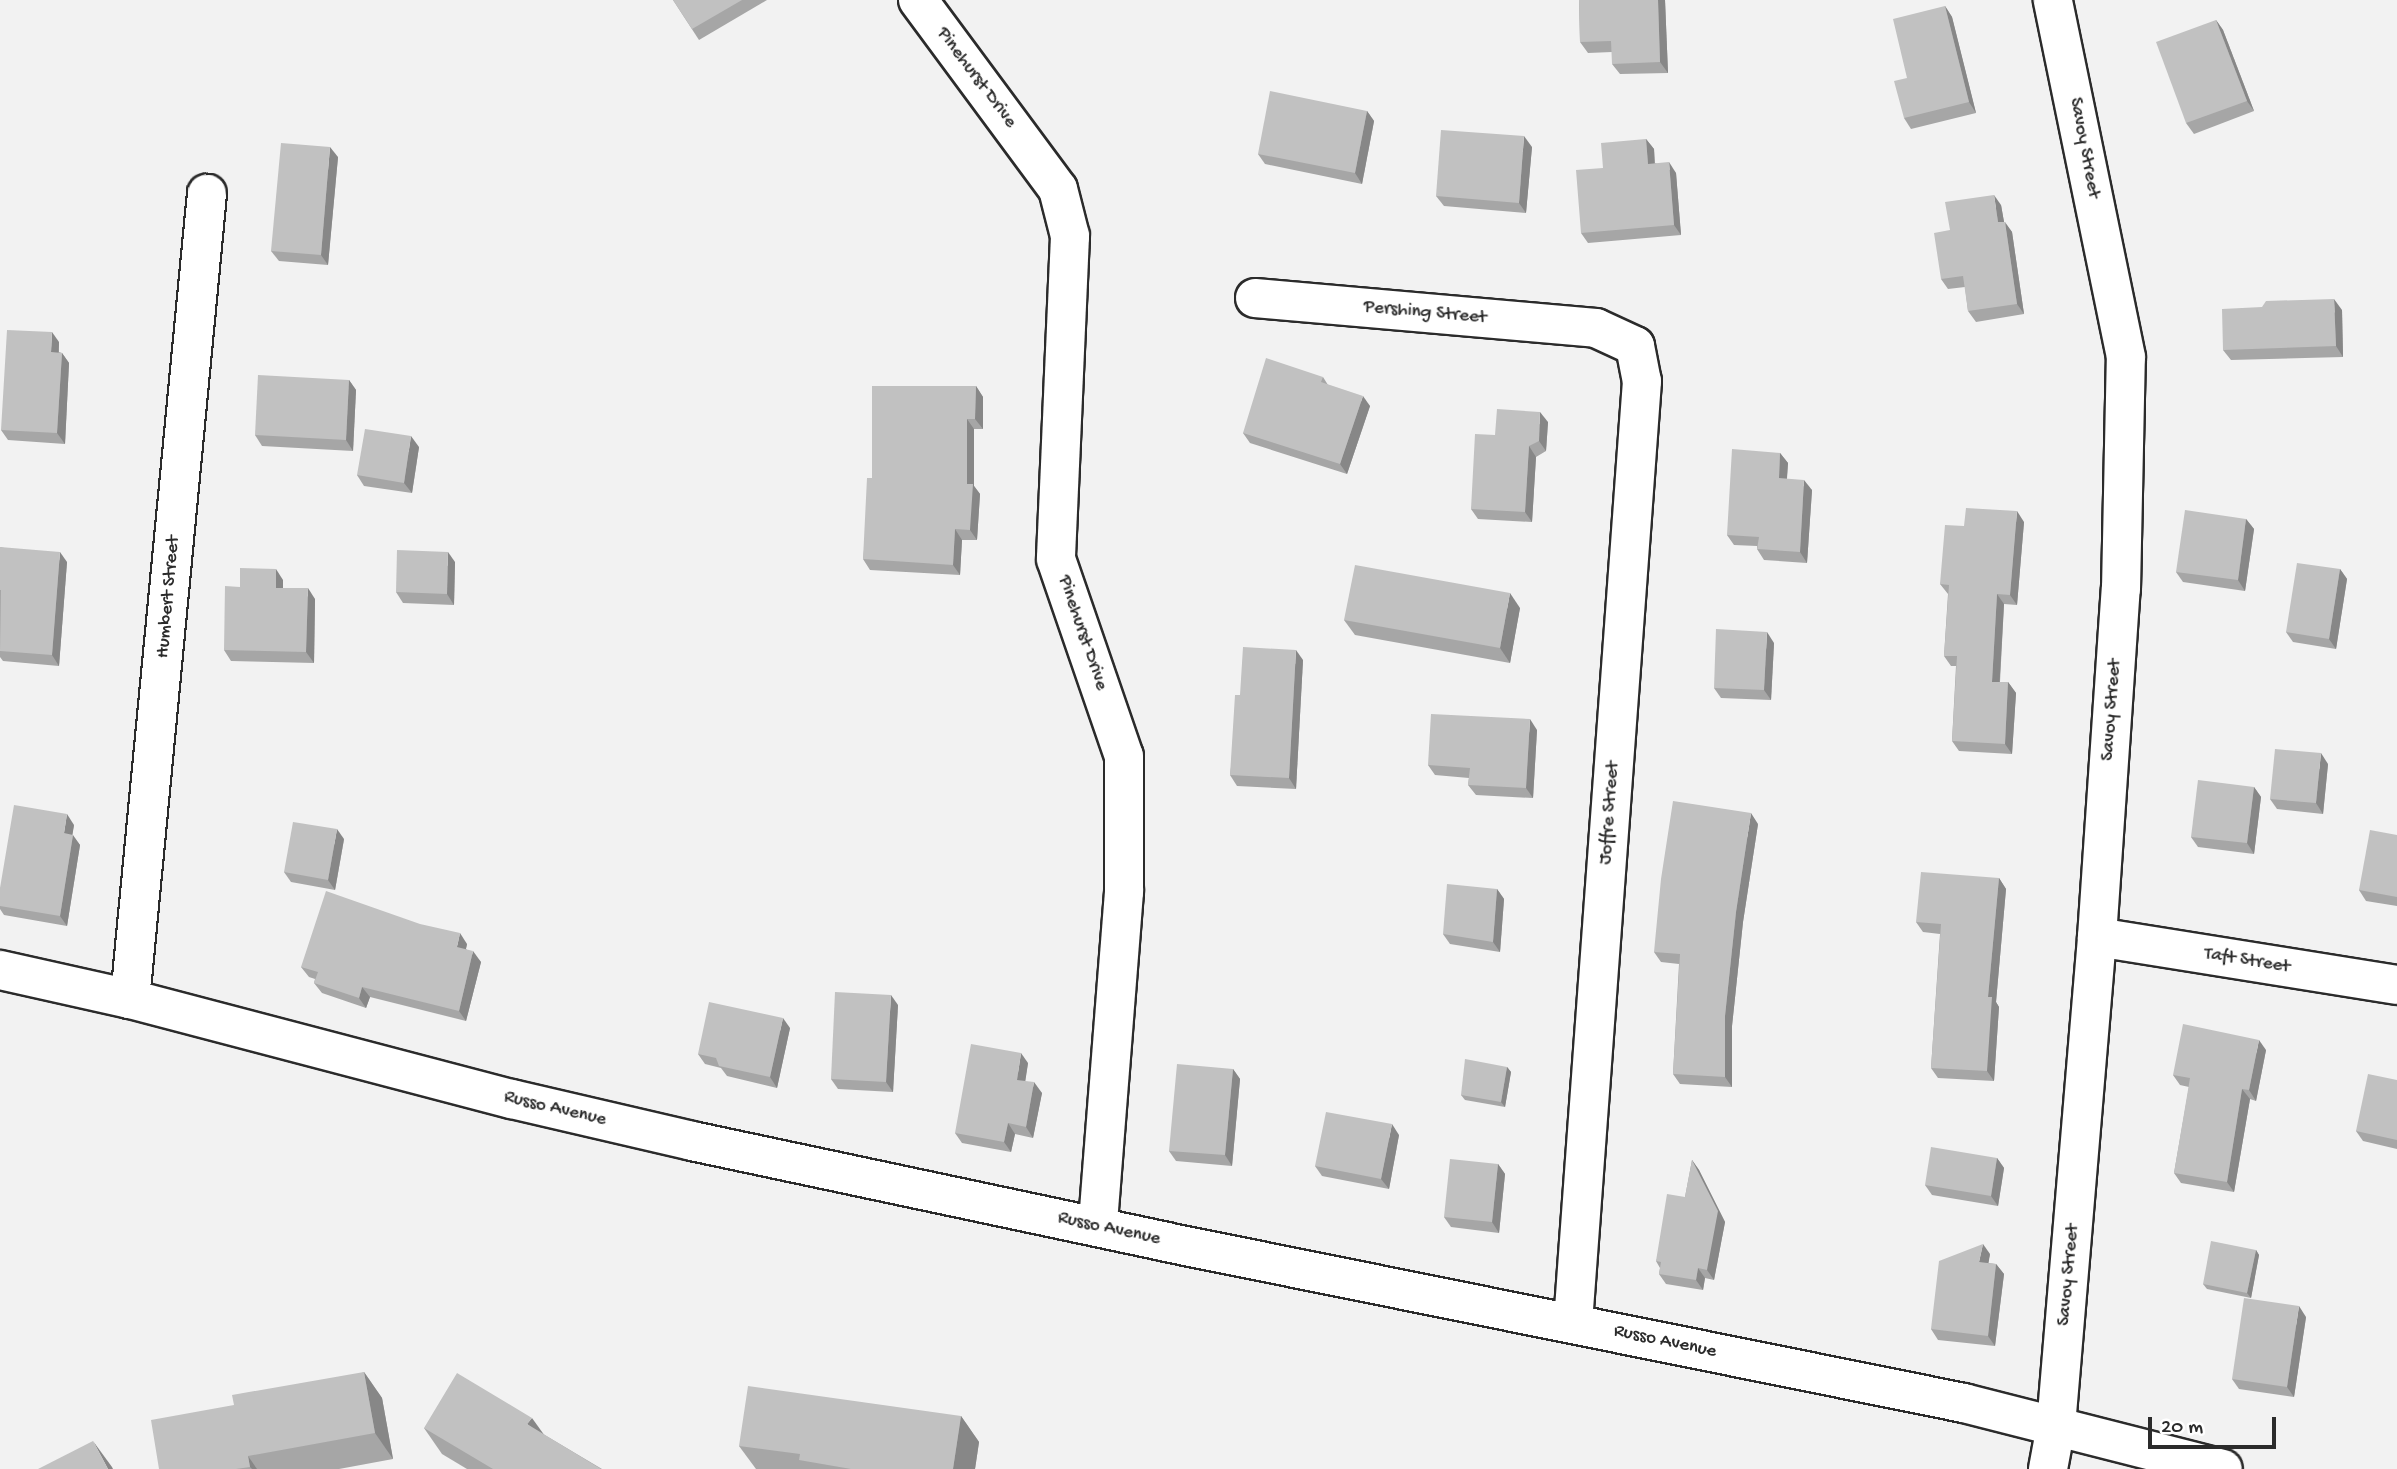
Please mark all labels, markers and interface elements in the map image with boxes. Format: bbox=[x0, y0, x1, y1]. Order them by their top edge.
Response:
street label: Pinehurst Drive bbox=[931, 23, 1021, 133]
street label: Savoy Street bbox=[2063, 96, 2105, 200]
street label: Pershing Street bbox=[1363, 296, 1487, 330]
street label: Humbert Street bbox=[152, 535, 186, 659]
street label: Pinehurst Drive bbox=[1052, 573, 1112, 693]
street label: Savoy Street bbox=[2097, 658, 2127, 762]
street label: Joffre Street bbox=[1595, 761, 1625, 865]
street label: Taft Street bbox=[2202, 943, 2292, 979]
street label: Russo Avenue bbox=[502, 1086, 608, 1132]
street label: Russo Avenue bbox=[1056, 1207, 1162, 1251]
street label: Savoy Street bbox=[2053, 1223, 2085, 1327]
street label: Russo Avenue bbox=[1612, 1320, 1718, 1364]
scale bar bbox=[2152, 1402, 2280, 1446]
text: 20 m bbox=[2161, 1416, 2203, 1441]

